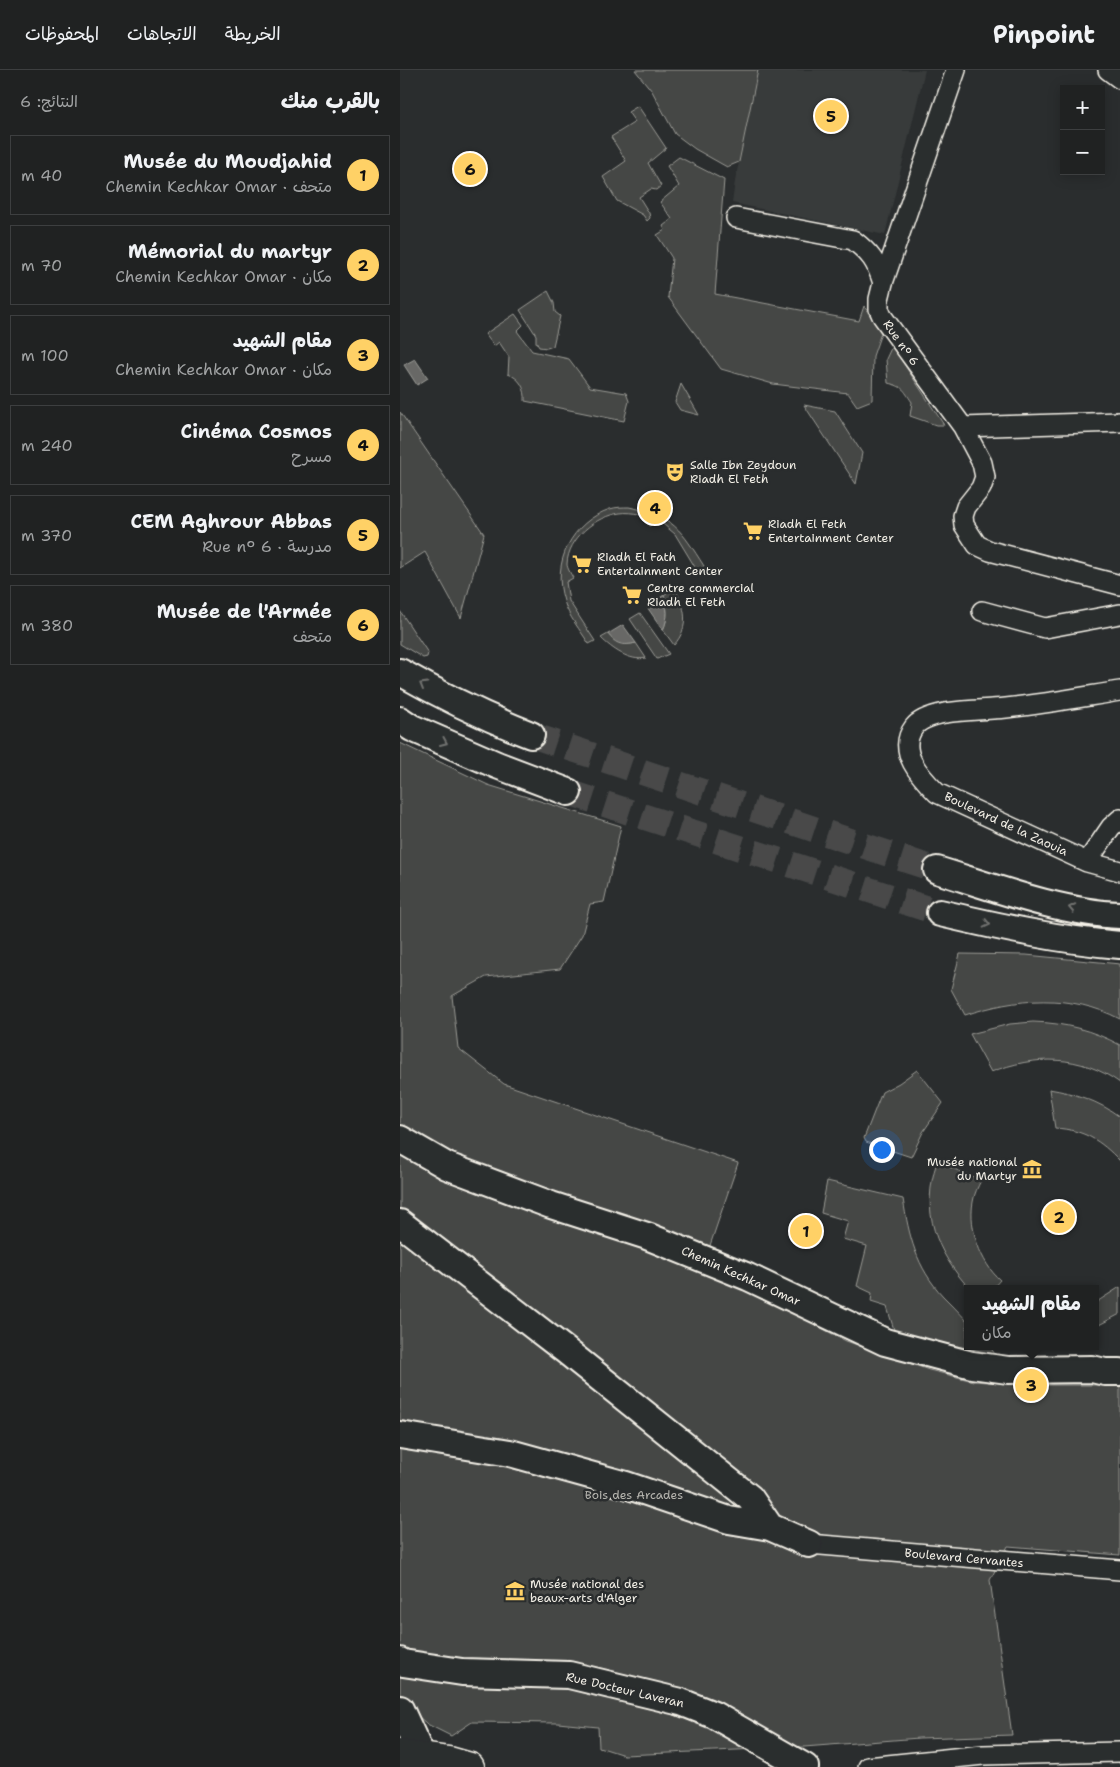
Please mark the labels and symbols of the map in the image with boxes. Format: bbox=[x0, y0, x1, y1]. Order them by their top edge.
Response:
pin: 5 bbox=[815, 97, 847, 135]
pin: 6 bbox=[454, 150, 486, 188]
street label: Rue n° 6 bbox=[879, 317, 923, 369]
place label: Salle Ibn Zeydoun Riadh El Feth bbox=[690, 457, 796, 487]
theatre icon: Salle Ibn Zeydoun Riadh El Feth bbox=[664, 461, 686, 483]
pin: 4 bbox=[639, 489, 671, 527]
place label: Riadh El Feth Entertainment Center bbox=[768, 516, 894, 546]
supermarket icon: Riadh El Feth Entertainment Center bbox=[742, 520, 764, 542]
place label: Riadh El Fath Entertainment Center bbox=[597, 549, 723, 579]
supermarket icon: Riadh El Fath Entertainment Center bbox=[571, 553, 593, 575]
place label: Centre commercial Riadh El Feth bbox=[647, 580, 755, 610]
supermarket icon: Centre commercial Riadh El Feth bbox=[621, 584, 643, 606]
one-way arrow bbox=[420, 681, 429, 691]
one-way arrow bbox=[439, 735, 448, 746]
street label: Boulevard de la Zaouia bbox=[942, 788, 1071, 860]
one-way arrow bbox=[1067, 903, 1076, 914]
one-way arrow bbox=[983, 918, 992, 929]
your location bbox=[869, 1137, 895, 1163]
place label: Musée national du Martyr bbox=[927, 1154, 1017, 1184]
museum icon: Musée national du Martyr bbox=[1021, 1158, 1043, 1180]
pin: 2 bbox=[1043, 1198, 1075, 1236]
pin: 1 bbox=[790, 1212, 822, 1250]
street label: Chemin Kechkar Omar bbox=[679, 1242, 803, 1310]
pin: 3 bbox=[1015, 1366, 1047, 1404]
park label: Bois des Arcades bbox=[585, 1487, 683, 1503]
street label: Boulevard Cervantes bbox=[904, 1545, 1024, 1571]
place label: Musée national des beaux-arts d'Alger bbox=[530, 1576, 644, 1606]
museum icon: Musée national des beaux-arts d'Alger bbox=[504, 1580, 526, 1602]
street label: Rue Docteur Laveran bbox=[564, 1669, 686, 1711]

